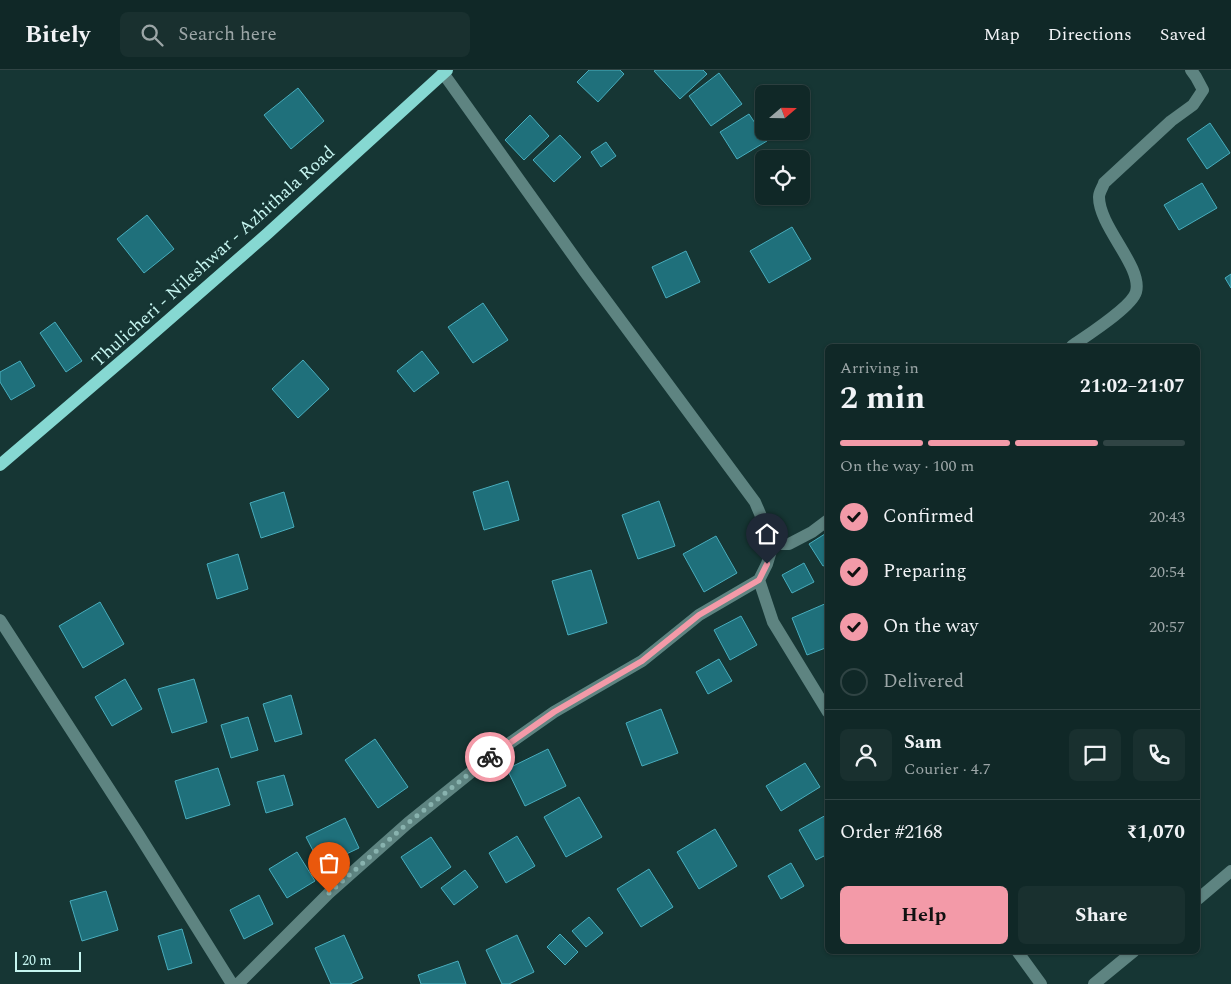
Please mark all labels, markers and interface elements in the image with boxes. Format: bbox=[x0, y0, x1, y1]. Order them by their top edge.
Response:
search box bbox=[120, 12, 470, 57]
text: Bitely bbox=[25, 17, 90, 53]
text: Search here bbox=[178, 20, 277, 49]
icon: search bbox=[138, 21, 166, 49]
text: Map bbox=[984, 21, 1020, 48]
text: Directions bbox=[1048, 21, 1132, 48]
text: Saved bbox=[1160, 21, 1206, 48]
north arrow bbox=[755, 85, 810, 140]
map controls bbox=[755, 85, 810, 205]
street label: Thulicheri - Nileshwar - Azhithala Road bbox=[86, 139, 341, 373]
button: locate bbox=[755, 150, 810, 205]
text: Arriving in bbox=[840, 356, 919, 380]
text: 21:02–21:07 bbox=[1080, 372, 1185, 401]
text: 2 min bbox=[840, 374, 925, 423]
text: On the way · 100 m bbox=[840, 454, 974, 478]
text: Confirmed bbox=[883, 502, 974, 531]
icon: check bbox=[840, 503, 868, 531]
text: 20:43 bbox=[1149, 505, 1185, 529]
pin bbox=[746, 513, 788, 564]
icon: home bbox=[753, 520, 781, 548]
text: Preparing bbox=[883, 557, 967, 586]
icon: check bbox=[840, 558, 868, 586]
text: 20:54 bbox=[1149, 560, 1185, 584]
text: On the way bbox=[883, 612, 979, 641]
icon: check bbox=[840, 613, 868, 641]
text: 20:57 bbox=[1149, 615, 1185, 639]
text: Delivered bbox=[883, 667, 964, 696]
text: Sam bbox=[904, 728, 942, 757]
button: person bbox=[840, 729, 892, 781]
button: chat bbox=[1069, 729, 1121, 781]
button: phone bbox=[1133, 729, 1185, 781]
courier bbox=[465, 732, 515, 782]
icon: bike bbox=[476, 743, 504, 771]
text: Courier · 4.7 bbox=[904, 757, 991, 781]
text: Order #2168 bbox=[840, 818, 943, 847]
text: ₹1,070 bbox=[1127, 818, 1185, 847]
pin bbox=[308, 842, 350, 893]
icon: bag bbox=[315, 849, 343, 877]
button: Help bbox=[840, 886, 1008, 944]
button: Share bbox=[1018, 886, 1185, 944]
scale bar bbox=[15, 949, 81, 972]
text: 20 m bbox=[22, 950, 52, 971]

